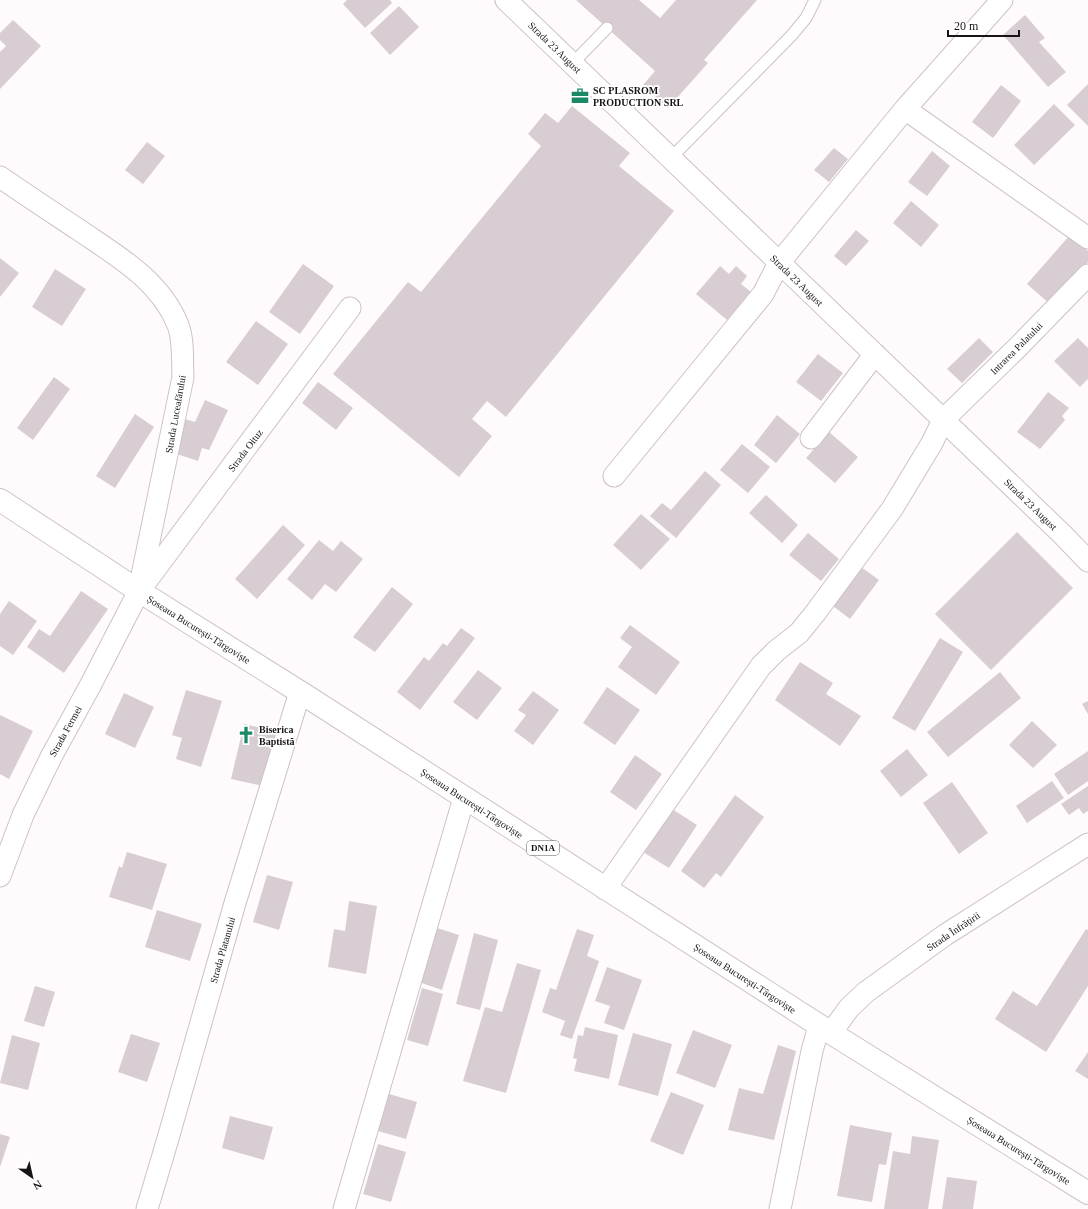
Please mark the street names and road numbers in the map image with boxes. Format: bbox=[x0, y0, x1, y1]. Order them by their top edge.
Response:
street label: Strada 23 August bbox=[526, 19, 583, 75]
street label: Strada 23 August bbox=[768, 252, 825, 308]
street label: Intrarea Palatului bbox=[988, 320, 1045, 377]
street label: Strada Luceafărului bbox=[163, 374, 188, 454]
street label: Strada Oituz bbox=[226, 426, 265, 474]
street label: Strada 23 August bbox=[1002, 476, 1059, 532]
street label: Șoseaua București-Târgoviște bbox=[145, 593, 253, 666]
street label: Strada Fermei bbox=[47, 704, 84, 759]
street label: Șoseaua București-Târgoviște bbox=[419, 766, 525, 841]
road number: DN1A bbox=[527, 841, 559, 855]
street label: Strada Înfrățirii bbox=[925, 909, 982, 953]
street label: Strada Platanului bbox=[208, 915, 237, 985]
street label: Șoseaua București-Târgoviște bbox=[692, 941, 798, 1016]
street label: Șoseaua București-Târgoviște bbox=[965, 1114, 1073, 1187]

